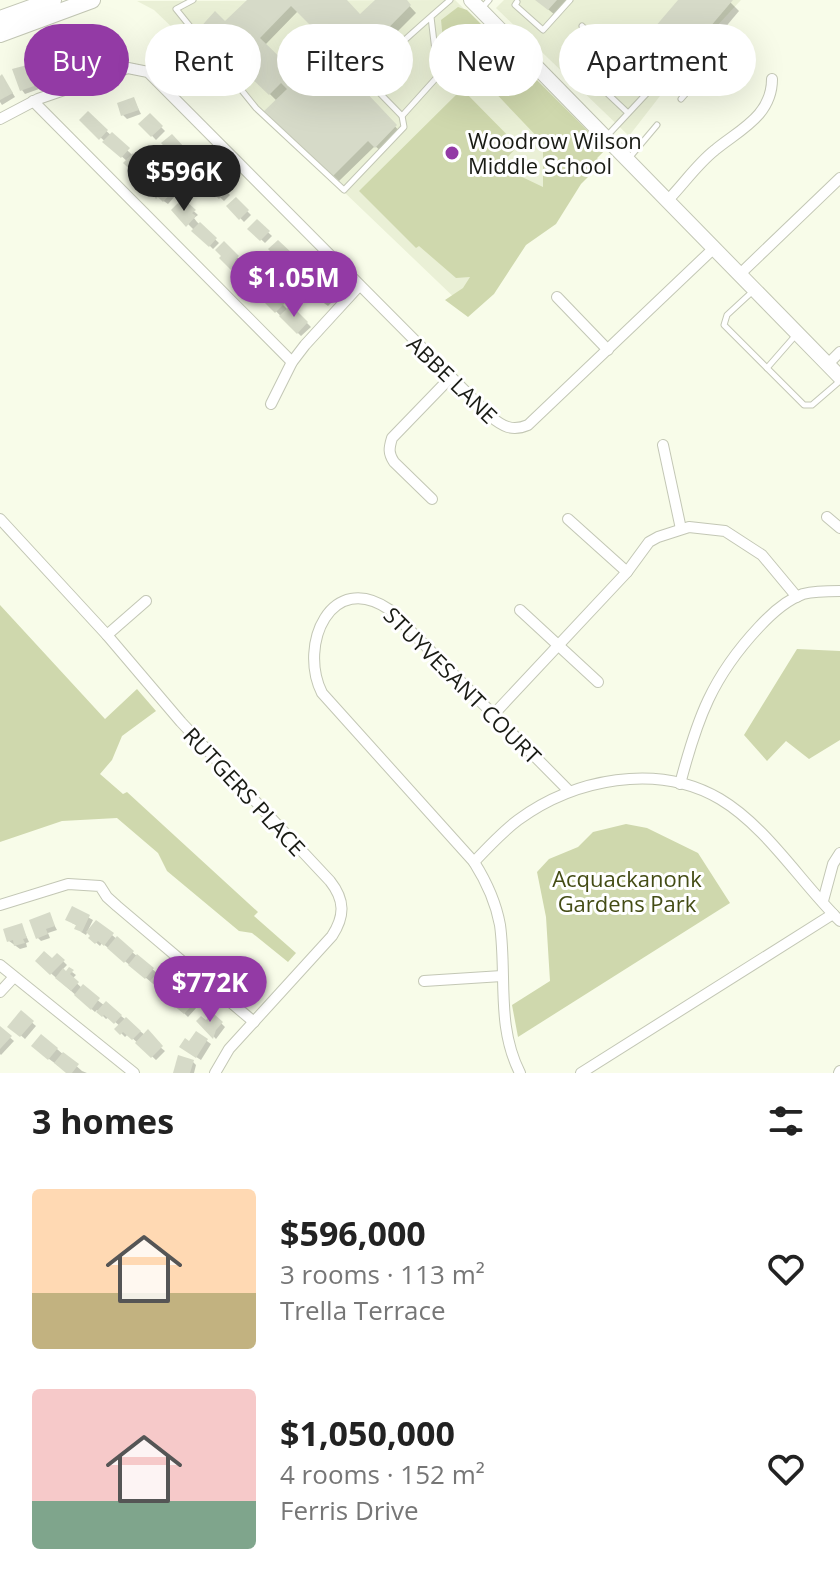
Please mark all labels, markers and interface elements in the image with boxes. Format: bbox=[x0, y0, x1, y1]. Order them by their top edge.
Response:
chip: Buy bbox=[24, 24, 129, 96]
chip: Rent bbox=[145, 24, 261, 96]
chip: Filters bbox=[277, 24, 413, 96]
chip: New bbox=[429, 24, 543, 96]
chip: Apartment bbox=[559, 24, 756, 96]
place label: Woodrow Wilson Middle School bbox=[468, 125, 642, 180]
marker: Woodrow Wilson Middle School bbox=[443, 144, 461, 162]
pin: $596K bbox=[128, 145, 240, 213]
text: $596K bbox=[146, 153, 222, 189]
pin: $1.05M bbox=[229, 251, 359, 319]
text: $1.05M bbox=[248, 259, 340, 295]
street label: ABBE LANE bbox=[401, 328, 505, 430]
street label: STUYVESANT COURT bbox=[378, 600, 548, 770]
street label: RUTGERS PLACE bbox=[177, 720, 313, 862]
park label: Acquackanonk Gardens Park bbox=[552, 863, 702, 918]
pin: $772K bbox=[154, 956, 266, 1024]
text: $772K bbox=[172, 964, 248, 1000]
text: 3 homes bbox=[32, 1098, 174, 1144]
icon: filters bbox=[764, 1099, 808, 1143]
text: $596,000 bbox=[280, 1210, 426, 1256]
icon: home bbox=[96, 1221, 192, 1317]
icon: heart bbox=[764, 1247, 808, 1291]
text: 3 rooms · 113 m² bbox=[280, 1256, 485, 1292]
text: Trella Terrace bbox=[280, 1292, 446, 1328]
text: $1,050,000 bbox=[280, 1410, 455, 1456]
icon: home bbox=[96, 1421, 192, 1517]
icon: heart bbox=[764, 1447, 808, 1491]
text: 4 rooms · 152 m² bbox=[280, 1456, 485, 1492]
text: Ferris Drive bbox=[280, 1492, 419, 1528]

